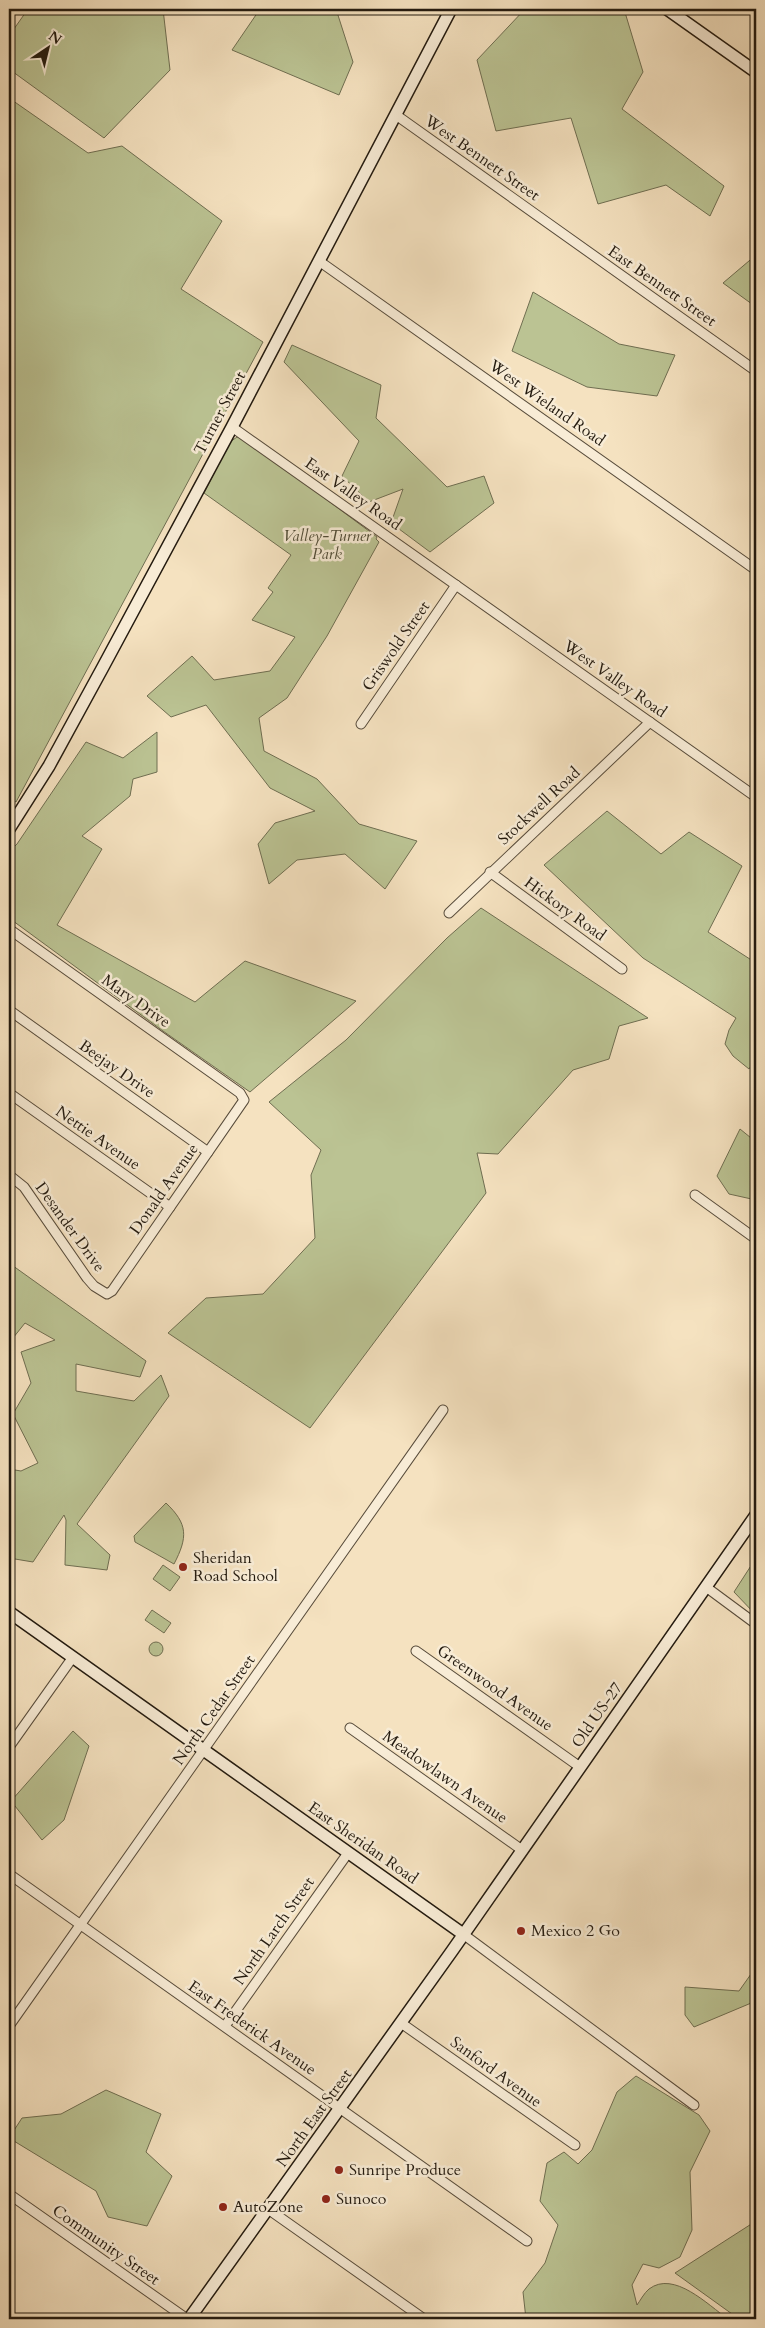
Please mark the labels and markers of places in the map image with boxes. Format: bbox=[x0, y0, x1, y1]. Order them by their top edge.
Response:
place label: Sheridan Road School bbox=[193, 1547, 278, 1587]
marker: Sheridan Road School bbox=[177, 1561, 189, 1573]
place label: Mexico 2 Go bbox=[531, 1920, 620, 1942]
marker: Mexico 2 Go bbox=[515, 1925, 527, 1937]
place label: Sunripe Produce bbox=[349, 2159, 461, 2181]
marker: Sunripe Produce bbox=[333, 2164, 345, 2176]
place label: Sunoco bbox=[336, 2188, 387, 2210]
marker: Sunoco bbox=[320, 2193, 332, 2205]
place label: AutoZone bbox=[233, 2196, 303, 2218]
marker: AutoZone bbox=[217, 2201, 229, 2213]

